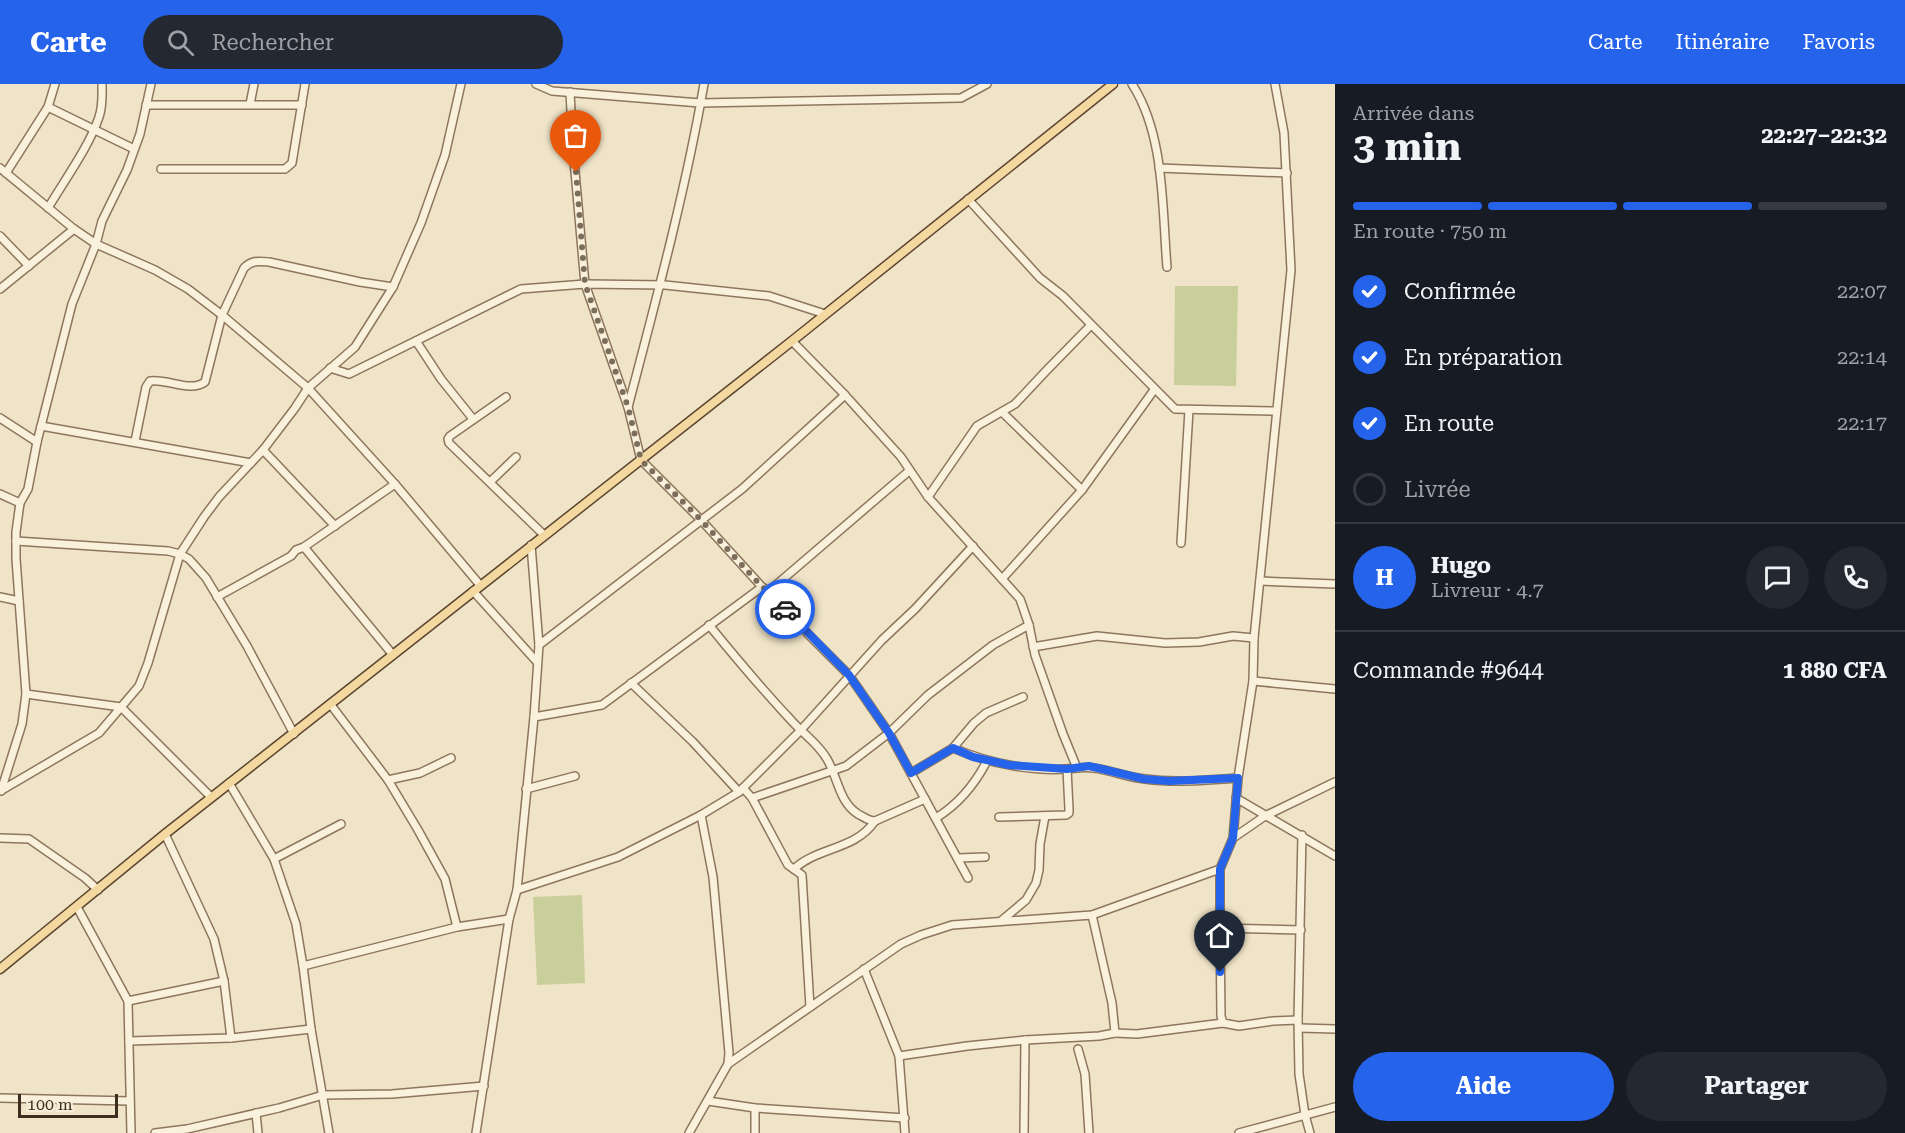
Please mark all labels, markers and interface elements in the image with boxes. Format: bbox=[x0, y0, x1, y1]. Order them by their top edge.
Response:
search box bbox=[143, 15, 563, 69]
text: Carte bbox=[30, 26, 107, 59]
icon: search bbox=[164, 26, 197, 59]
text: Rechercher bbox=[212, 30, 334, 55]
text: Carte bbox=[1588, 30, 1643, 54]
text: Itinéraire bbox=[1676, 30, 1770, 54]
text: Favoris bbox=[1803, 30, 1875, 54]
text: Arrivée dans bbox=[1353, 101, 1474, 125]
pin bbox=[550, 110, 601, 172]
icon: bag bbox=[559, 119, 592, 152]
text: 22:27–22:32 bbox=[1761, 123, 1887, 148]
text: 3 min bbox=[1353, 124, 1461, 170]
text: En route · 750 m bbox=[1353, 219, 1507, 243]
icon: check bbox=[1353, 275, 1386, 308]
text: Confirmée bbox=[1404, 279, 1516, 304]
text: 22:07 bbox=[1837, 279, 1887, 303]
icon: check bbox=[1353, 341, 1386, 374]
text: En préparation bbox=[1404, 345, 1563, 370]
text: 22:14 bbox=[1837, 345, 1887, 369]
icon: check bbox=[1353, 407, 1386, 440]
text: En route bbox=[1404, 411, 1494, 436]
text: 22:17 bbox=[1837, 411, 1887, 435]
text: Livrée bbox=[1404, 477, 1470, 502]
button: chat bbox=[1746, 546, 1809, 609]
button: phone bbox=[1824, 546, 1887, 609]
text: Hugo bbox=[1431, 553, 1491, 578]
text: H bbox=[1375, 565, 1394, 590]
text: Livreur · 4.7 bbox=[1431, 578, 1544, 602]
courier bbox=[755, 579, 815, 639]
icon: car bbox=[769, 593, 802, 626]
text: Commande #9644 bbox=[1353, 658, 1543, 683]
text: 1 880 CFA bbox=[1783, 658, 1887, 683]
pin bbox=[1194, 910, 1245, 972]
icon: home bbox=[1203, 919, 1236, 952]
button: Aide bbox=[1353, 1052, 1614, 1121]
button: Partager bbox=[1626, 1052, 1887, 1121]
scale bar bbox=[18, 1091, 118, 1118]
text: 100 m bbox=[27, 1095, 73, 1114]

